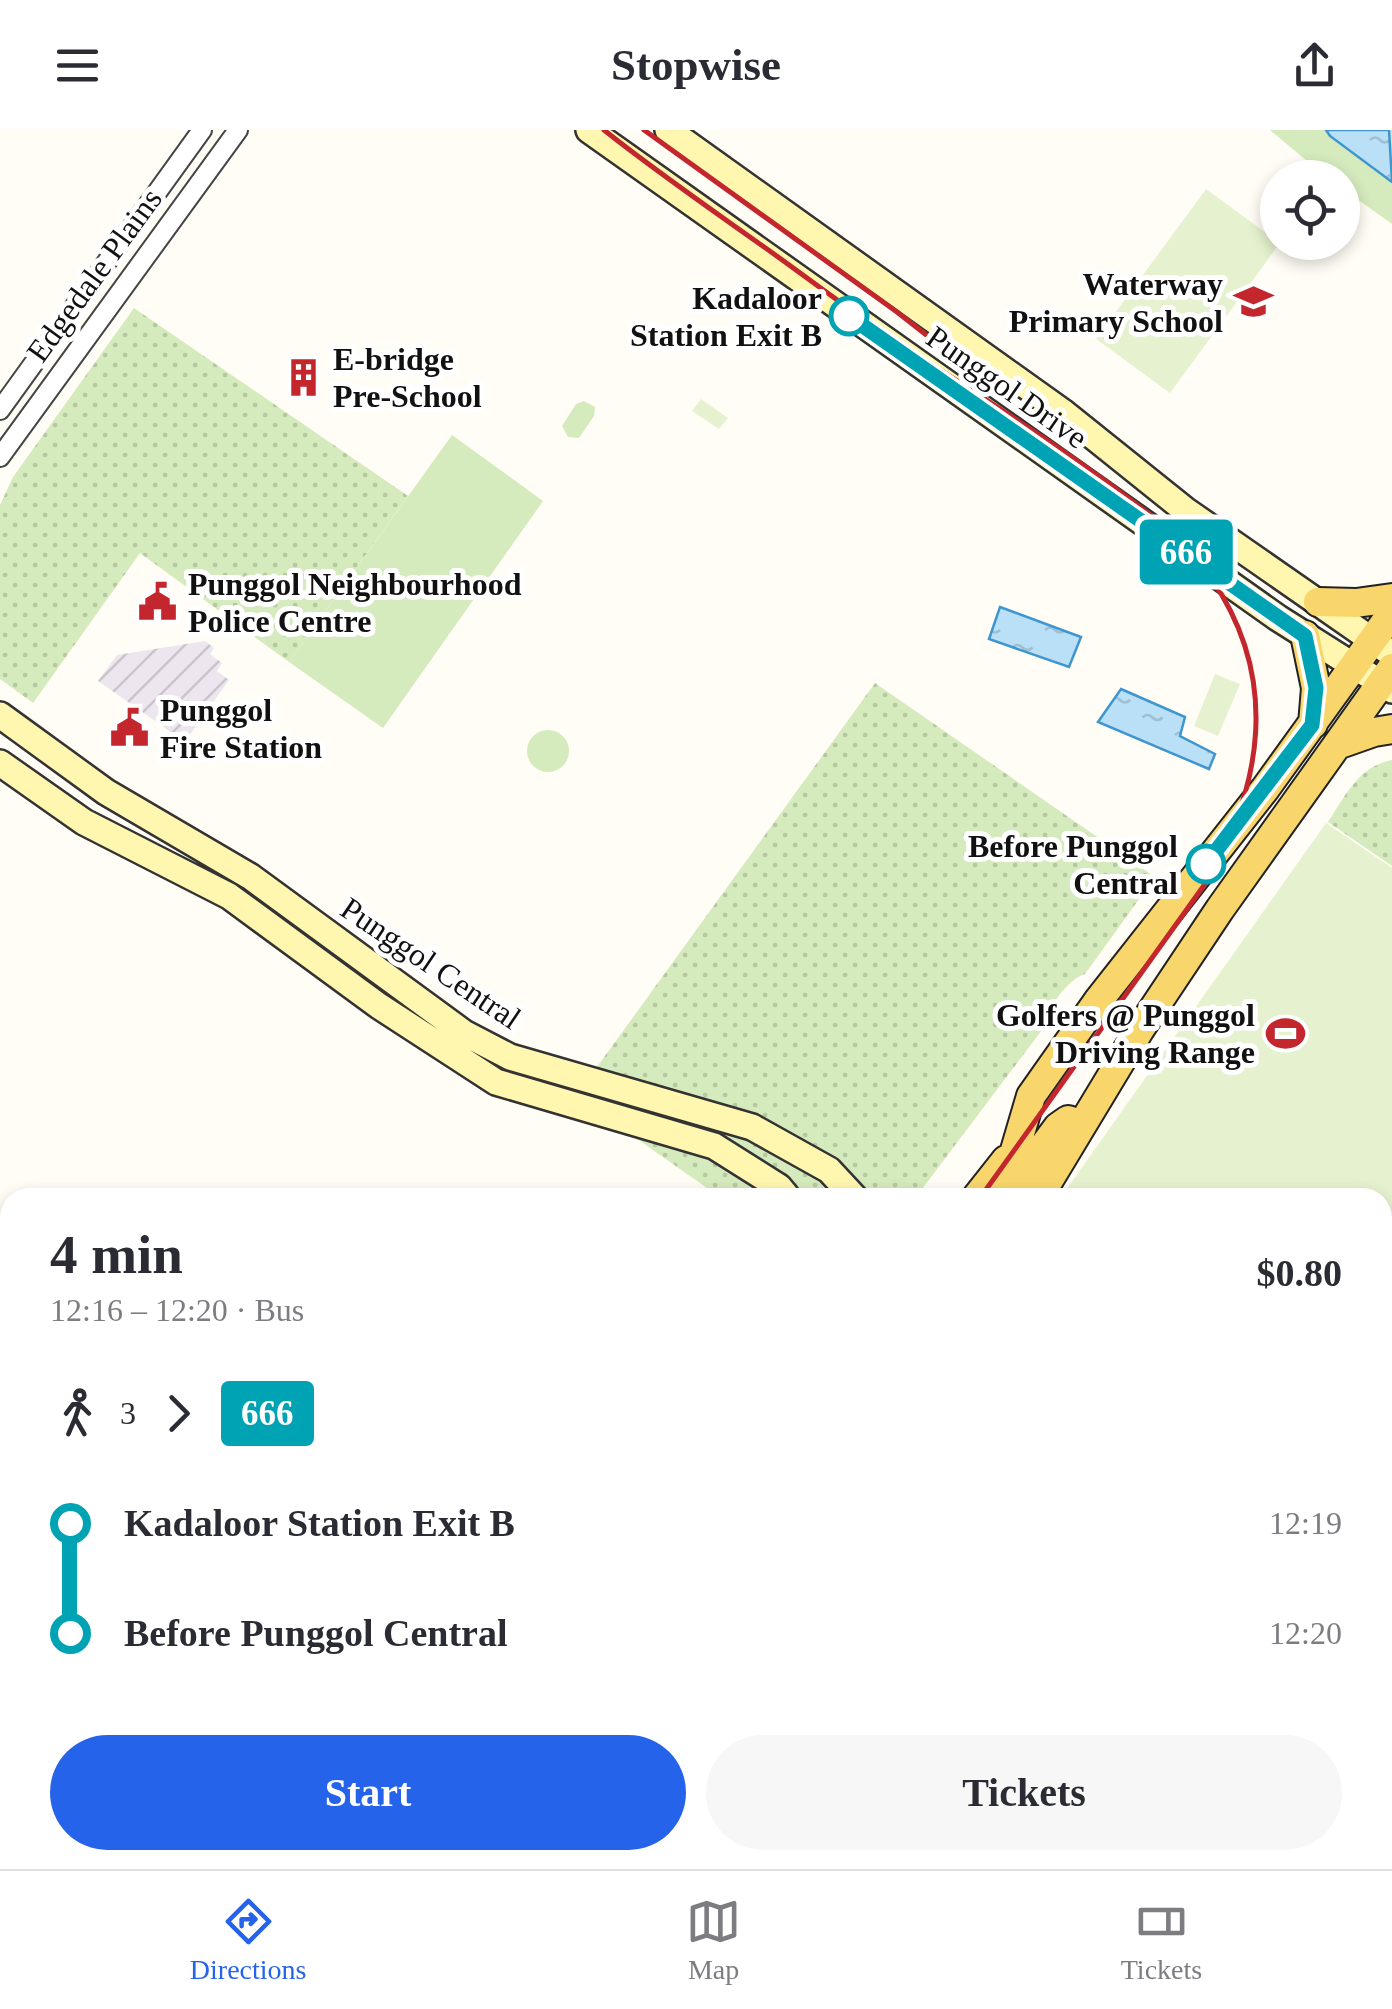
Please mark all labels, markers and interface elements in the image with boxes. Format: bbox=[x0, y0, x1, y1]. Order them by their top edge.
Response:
icon: menu bbox=[50, 38, 105, 93]
icon: share bbox=[1287, 38, 1342, 93]
text: Stopwise bbox=[611, 40, 781, 90]
map controls bbox=[1260, 160, 1360, 260]
button: locate bbox=[1260, 160, 1360, 260]
street label: Edgedale Plains bbox=[19, 181, 169, 369]
place label: Waterway Primary School bbox=[1009, 266, 1223, 339]
place label: Kadaloor Station Exit B bbox=[630, 280, 822, 353]
school or university icon: Waterway Primary School bbox=[1232, 281, 1274, 323]
marker: Kadaloor Station Exit B bbox=[830, 297, 868, 335]
street label: Punggol Drive bbox=[920, 318, 1094, 456]
place label: E-bridge Pre-School bbox=[333, 341, 482, 414]
building icon: E-bridge Pre-School bbox=[282, 356, 324, 398]
line badge: 666 bbox=[1128, 520, 1244, 584]
text: 666 bbox=[1160, 533, 1212, 572]
place label: Punggol Neighbourhood Police Centre bbox=[188, 566, 522, 639]
public building icon: Punggol Neighbourhood Police Centre bbox=[137, 581, 179, 623]
place label: Punggol Fire Station bbox=[160, 692, 322, 765]
public building icon: Punggol Fire Station bbox=[109, 707, 151, 749]
place label: Before Punggol Central bbox=[968, 828, 1178, 901]
marker: Before Punggol Central bbox=[1187, 845, 1225, 883]
street label: Punggol Central bbox=[334, 890, 528, 1036]
place label: Golfers @ Punggol Driving Range bbox=[996, 997, 1255, 1070]
sports icon: Golfers @ Punggol Driving Range bbox=[1264, 1012, 1306, 1054]
text: 4 min bbox=[50, 1224, 183, 1285]
text: $0.80 bbox=[1257, 1252, 1342, 1294]
text: 12:16 – 12:20 · Bus bbox=[50, 1292, 304, 1328]
icon: walk bbox=[50, 1386, 105, 1441]
icon: forward bbox=[151, 1386, 206, 1441]
text: 666 bbox=[241, 1394, 294, 1433]
text: 3 bbox=[120, 1395, 136, 1431]
text: Kadaloor Station Exit B bbox=[124, 1502, 515, 1544]
text: 12:19 bbox=[1269, 1505, 1342, 1541]
text: Before Punggol Central bbox=[124, 1612, 507, 1654]
text: 12:20 bbox=[1269, 1615, 1342, 1651]
button: Start bbox=[50, 1735, 686, 1850]
button: Tickets bbox=[706, 1735, 1342, 1850]
tab: Directions bbox=[190, 1894, 306, 1986]
tab: Map bbox=[686, 1894, 741, 1986]
tab: Tickets bbox=[1121, 1894, 1202, 1986]

